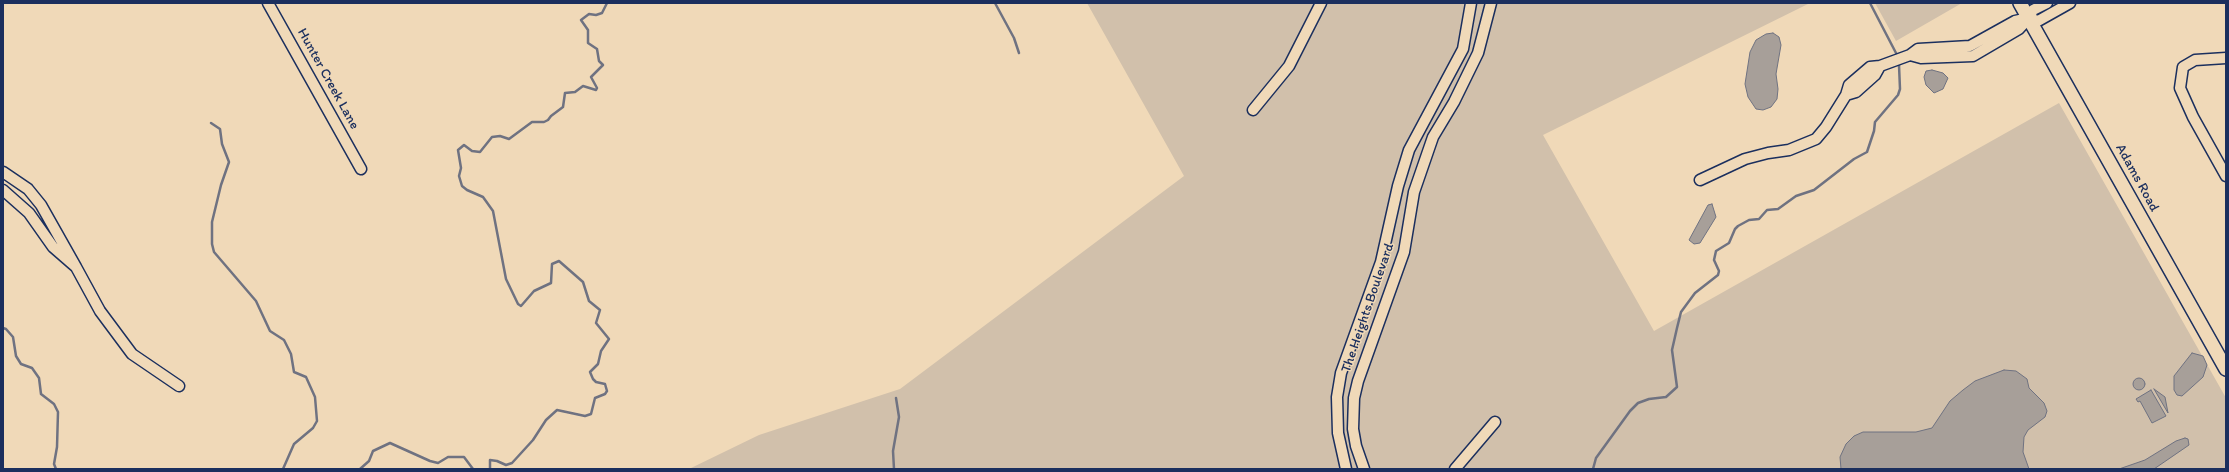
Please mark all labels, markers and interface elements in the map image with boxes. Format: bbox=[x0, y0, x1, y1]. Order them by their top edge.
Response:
street label: Hunter Creek Lane bbox=[293, 26, 363, 132]
street label: Adams Road bbox=[2112, 141, 2162, 215]
street label: The Heights Boulevard bbox=[1338, 241, 1398, 375]

